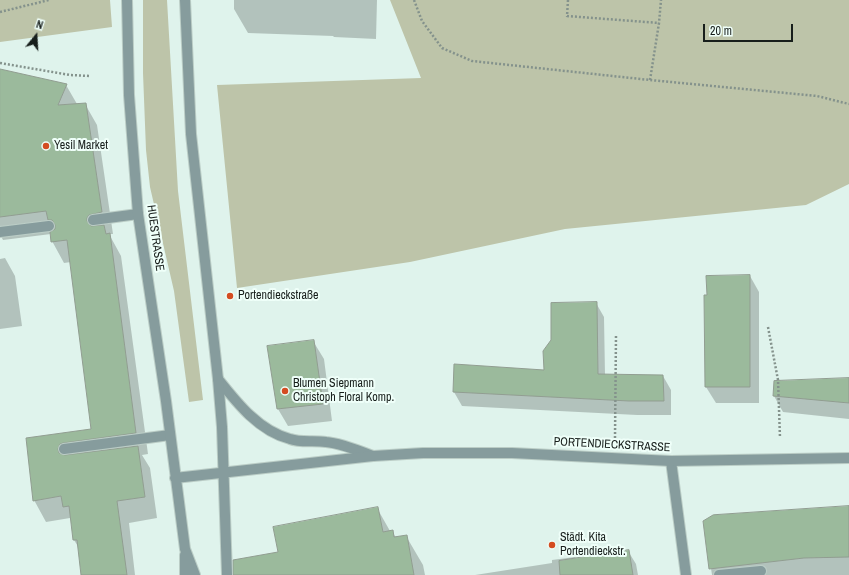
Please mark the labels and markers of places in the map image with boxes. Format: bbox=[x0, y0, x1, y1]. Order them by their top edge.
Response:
place label: Yesil Market bbox=[54, 139, 108, 153]
marker: Yesil Market bbox=[41, 141, 51, 151]
place label: Portendieckstraße bbox=[238, 289, 318, 303]
marker: Portendieckstraße bbox=[225, 291, 235, 301]
place label: Blumen Siepmann Christoph Floral Komp. bbox=[293, 377, 394, 405]
marker: Blumen Siepmann Christoph Floral Komp. bbox=[280, 386, 290, 396]
place label: Städt. Kita Portendieckstr. bbox=[560, 531, 626, 559]
marker: Städt. Kita Portendieckstr. bbox=[547, 540, 557, 550]

